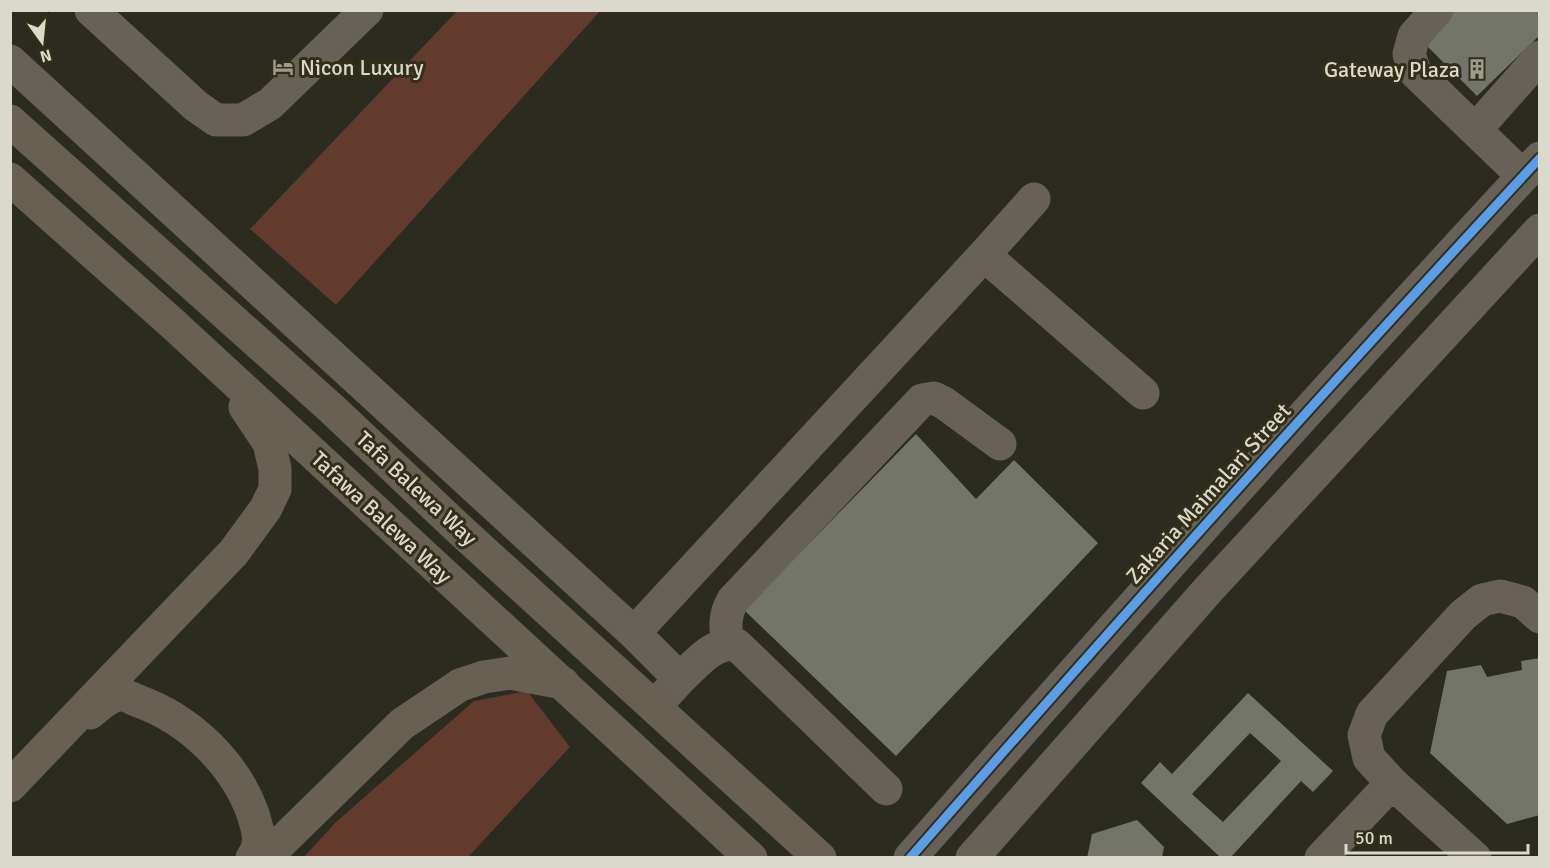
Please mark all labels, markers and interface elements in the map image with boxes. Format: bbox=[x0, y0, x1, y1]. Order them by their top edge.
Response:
north arrow bbox=[12, 12, 72, 72]
text: N bbox=[38, 44, 54, 67]
place label: Nicon Luxury bbox=[300, 54, 424, 81]
hotel icon: Nicon Luxury bbox=[271, 55, 295, 79]
place label: Gateway Plaza bbox=[1324, 56, 1460, 83]
building icon: Gateway Plaza bbox=[1465, 57, 1489, 81]
street label: Zakaria Maimalari Street bbox=[1120, 397, 1297, 589]
street label: Tafa Balewa Way bbox=[350, 425, 483, 552]
street label: Tafawa Balewa Way bbox=[306, 445, 458, 590]
scale bar bbox=[1346, 817, 1528, 855]
text: 50 m bbox=[1355, 827, 1393, 849]

